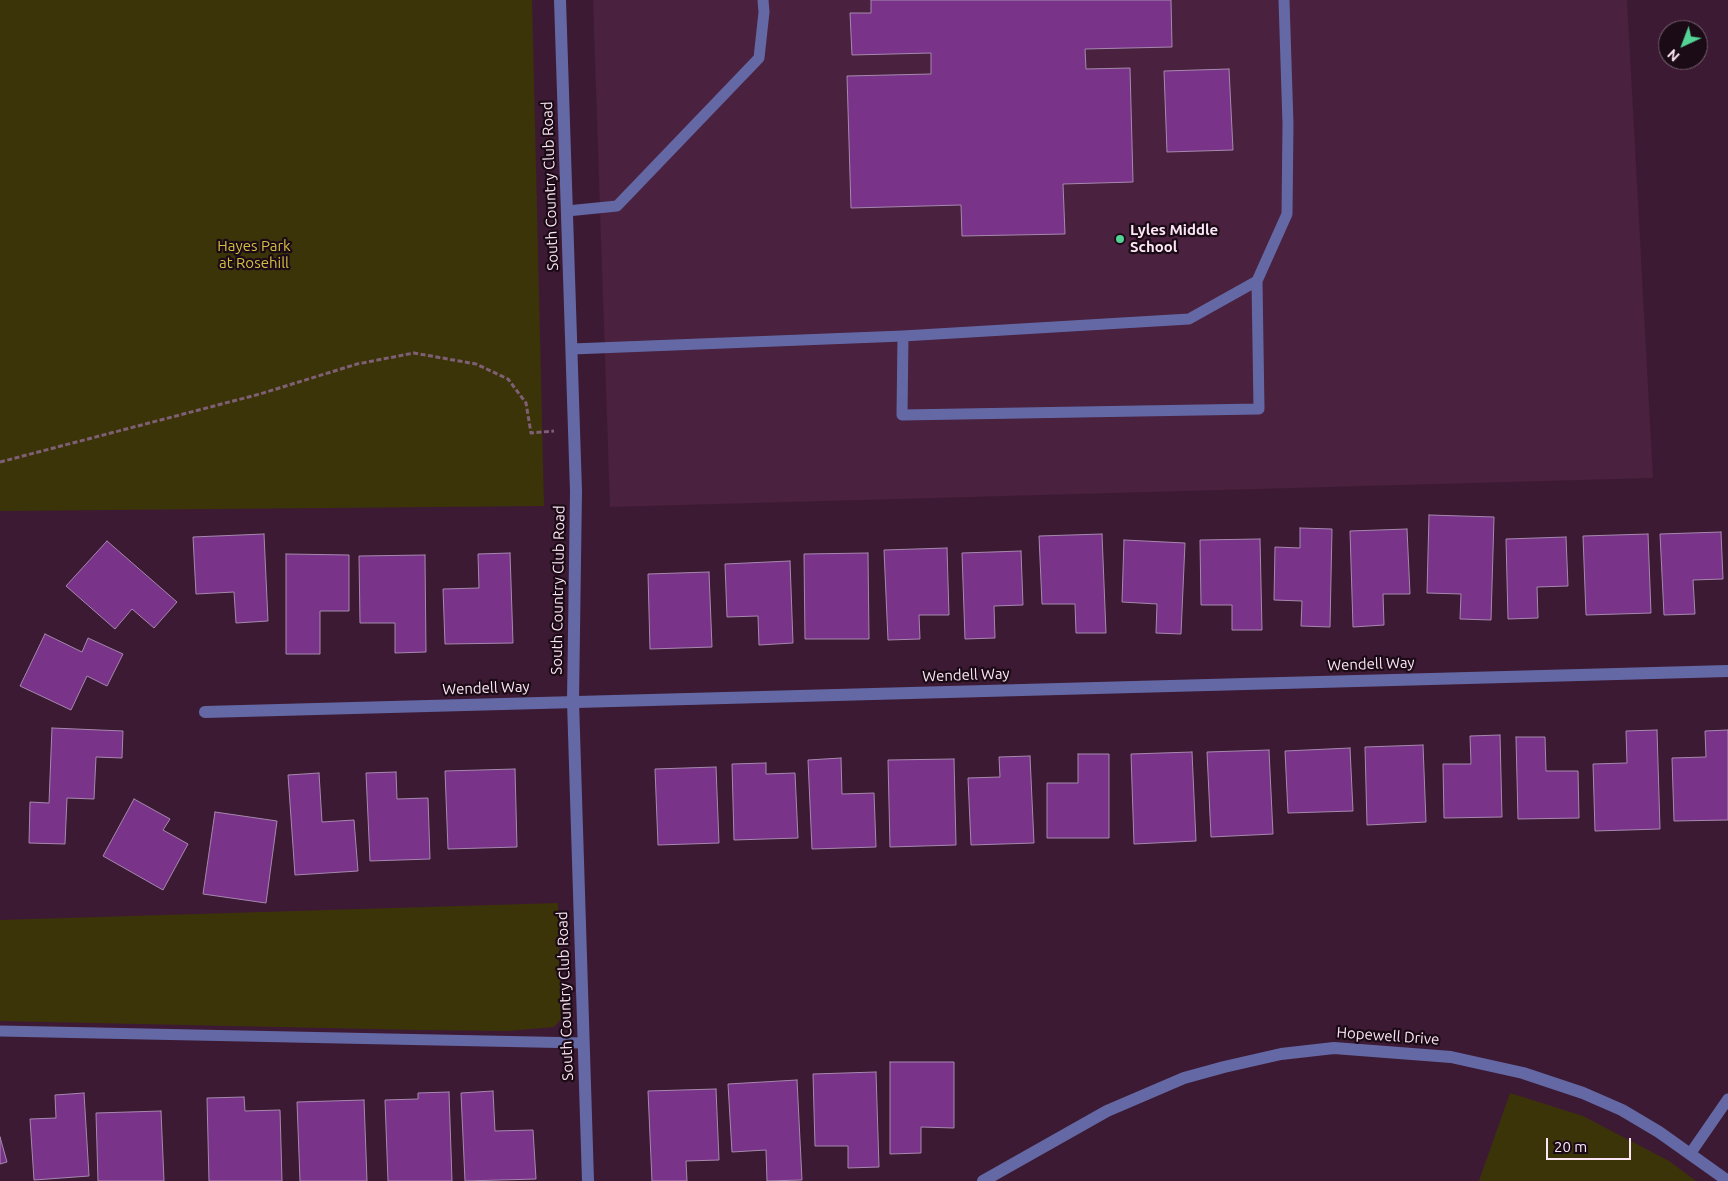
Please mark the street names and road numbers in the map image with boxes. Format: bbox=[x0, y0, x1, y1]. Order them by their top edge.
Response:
street label: South Country Club Road bbox=[538, 101, 562, 271]
street label: South Country Club Road bbox=[548, 505, 568, 675]
street label: Wendell Way bbox=[1327, 653, 1415, 675]
street label: Wendell Way bbox=[922, 664, 1010, 686]
street label: Wendell Way bbox=[442, 677, 530, 699]
street label: South Country Club Road bbox=[553, 911, 577, 1081]
street label: Hopewell Drive bbox=[1336, 1023, 1440, 1049]

